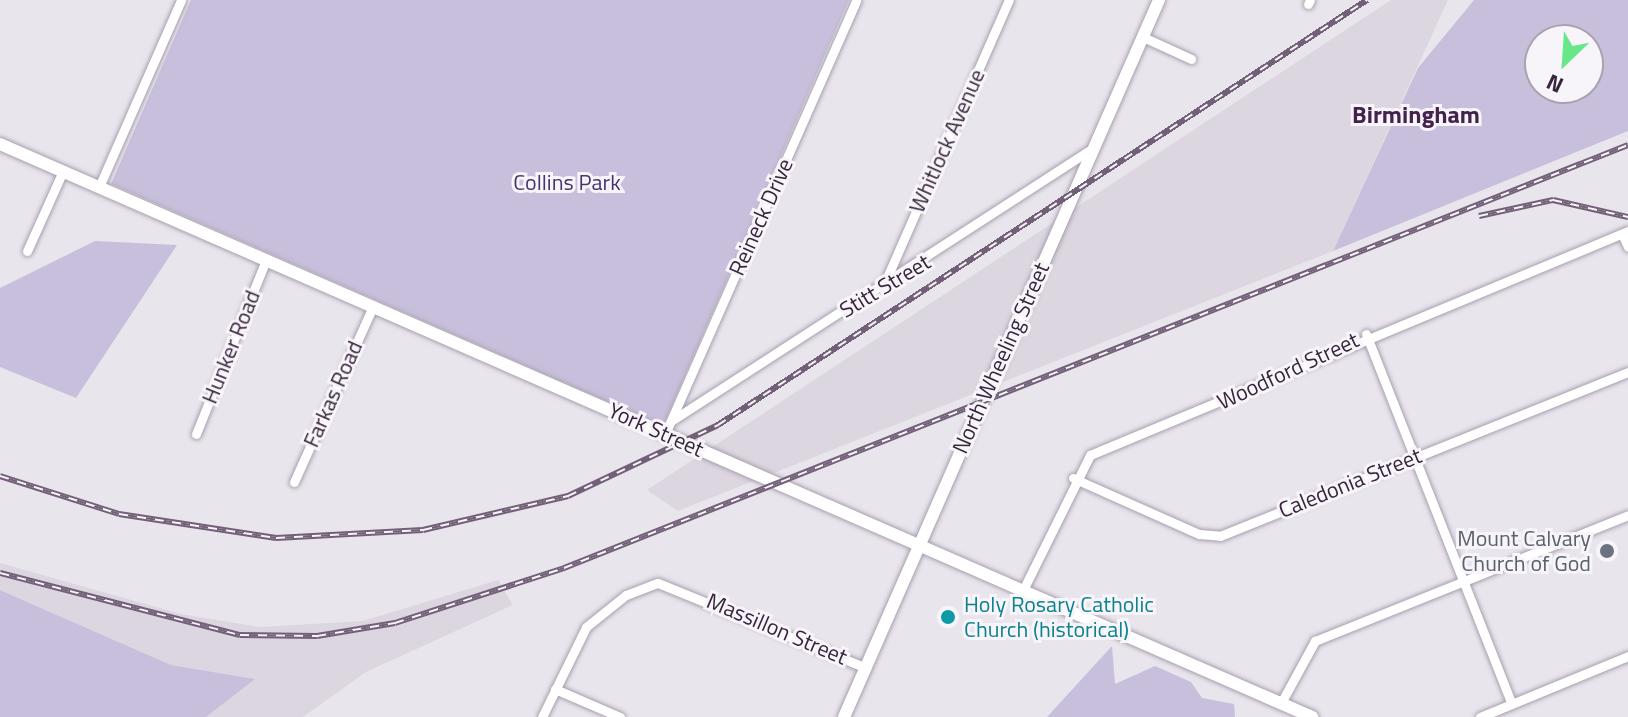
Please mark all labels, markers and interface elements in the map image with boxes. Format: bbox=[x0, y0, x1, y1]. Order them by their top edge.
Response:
north arrow bbox=[1524, 24, 1604, 104]
street label: Whitlock Avenue bbox=[904, 65, 990, 217]
text: N bbox=[1541, 65, 1569, 103]
district label: Birmingham bbox=[1352, 101, 1480, 129]
street label: Reineck Drive bbox=[723, 154, 799, 280]
park label: Collins Park bbox=[513, 170, 621, 196]
street label: Stitt Street bbox=[835, 249, 935, 323]
street label: North Wheeling Street bbox=[947, 258, 1055, 458]
street label: Hunker Road bbox=[196, 287, 266, 407]
street label: Woodford Street bbox=[1213, 327, 1363, 415]
street label: Farkas Road bbox=[298, 337, 368, 451]
street label: York Street bbox=[604, 397, 708, 463]
street label: Caledonia Street bbox=[1275, 442, 1425, 524]
place label: Mount Calvary Church of God bbox=[1457, 525, 1591, 576]
marker: Mount Calvary Church of God bbox=[1598, 542, 1616, 560]
street label: Massillon Street bbox=[703, 588, 851, 670]
place label: Holy Rosary Catholic Church (historical) bbox=[964, 591, 1154, 642]
marker: Holy Rosary Catholic Church (historical) bbox=[939, 608, 957, 626]

